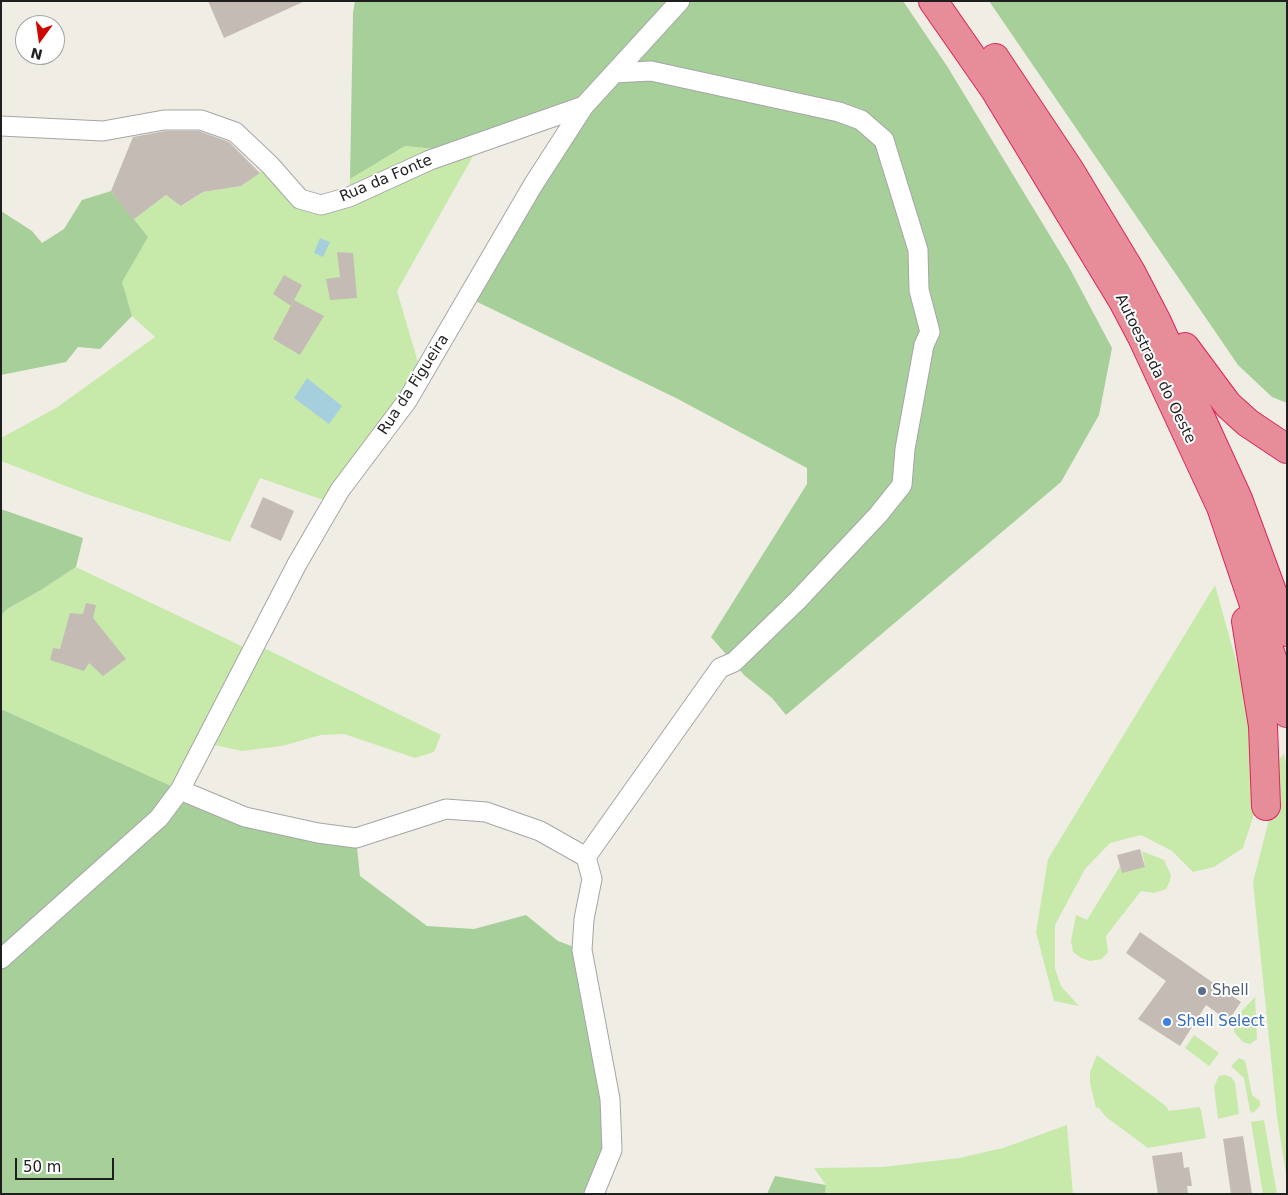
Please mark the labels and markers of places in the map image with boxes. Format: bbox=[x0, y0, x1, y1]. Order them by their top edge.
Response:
place label: Shell bbox=[1212, 982, 1249, 1000]
marker: Shell bbox=[1196, 985, 1208, 997]
place label: Shell Select bbox=[1177, 1013, 1265, 1031]
marker: Shell Select bbox=[1161, 1016, 1173, 1028]

